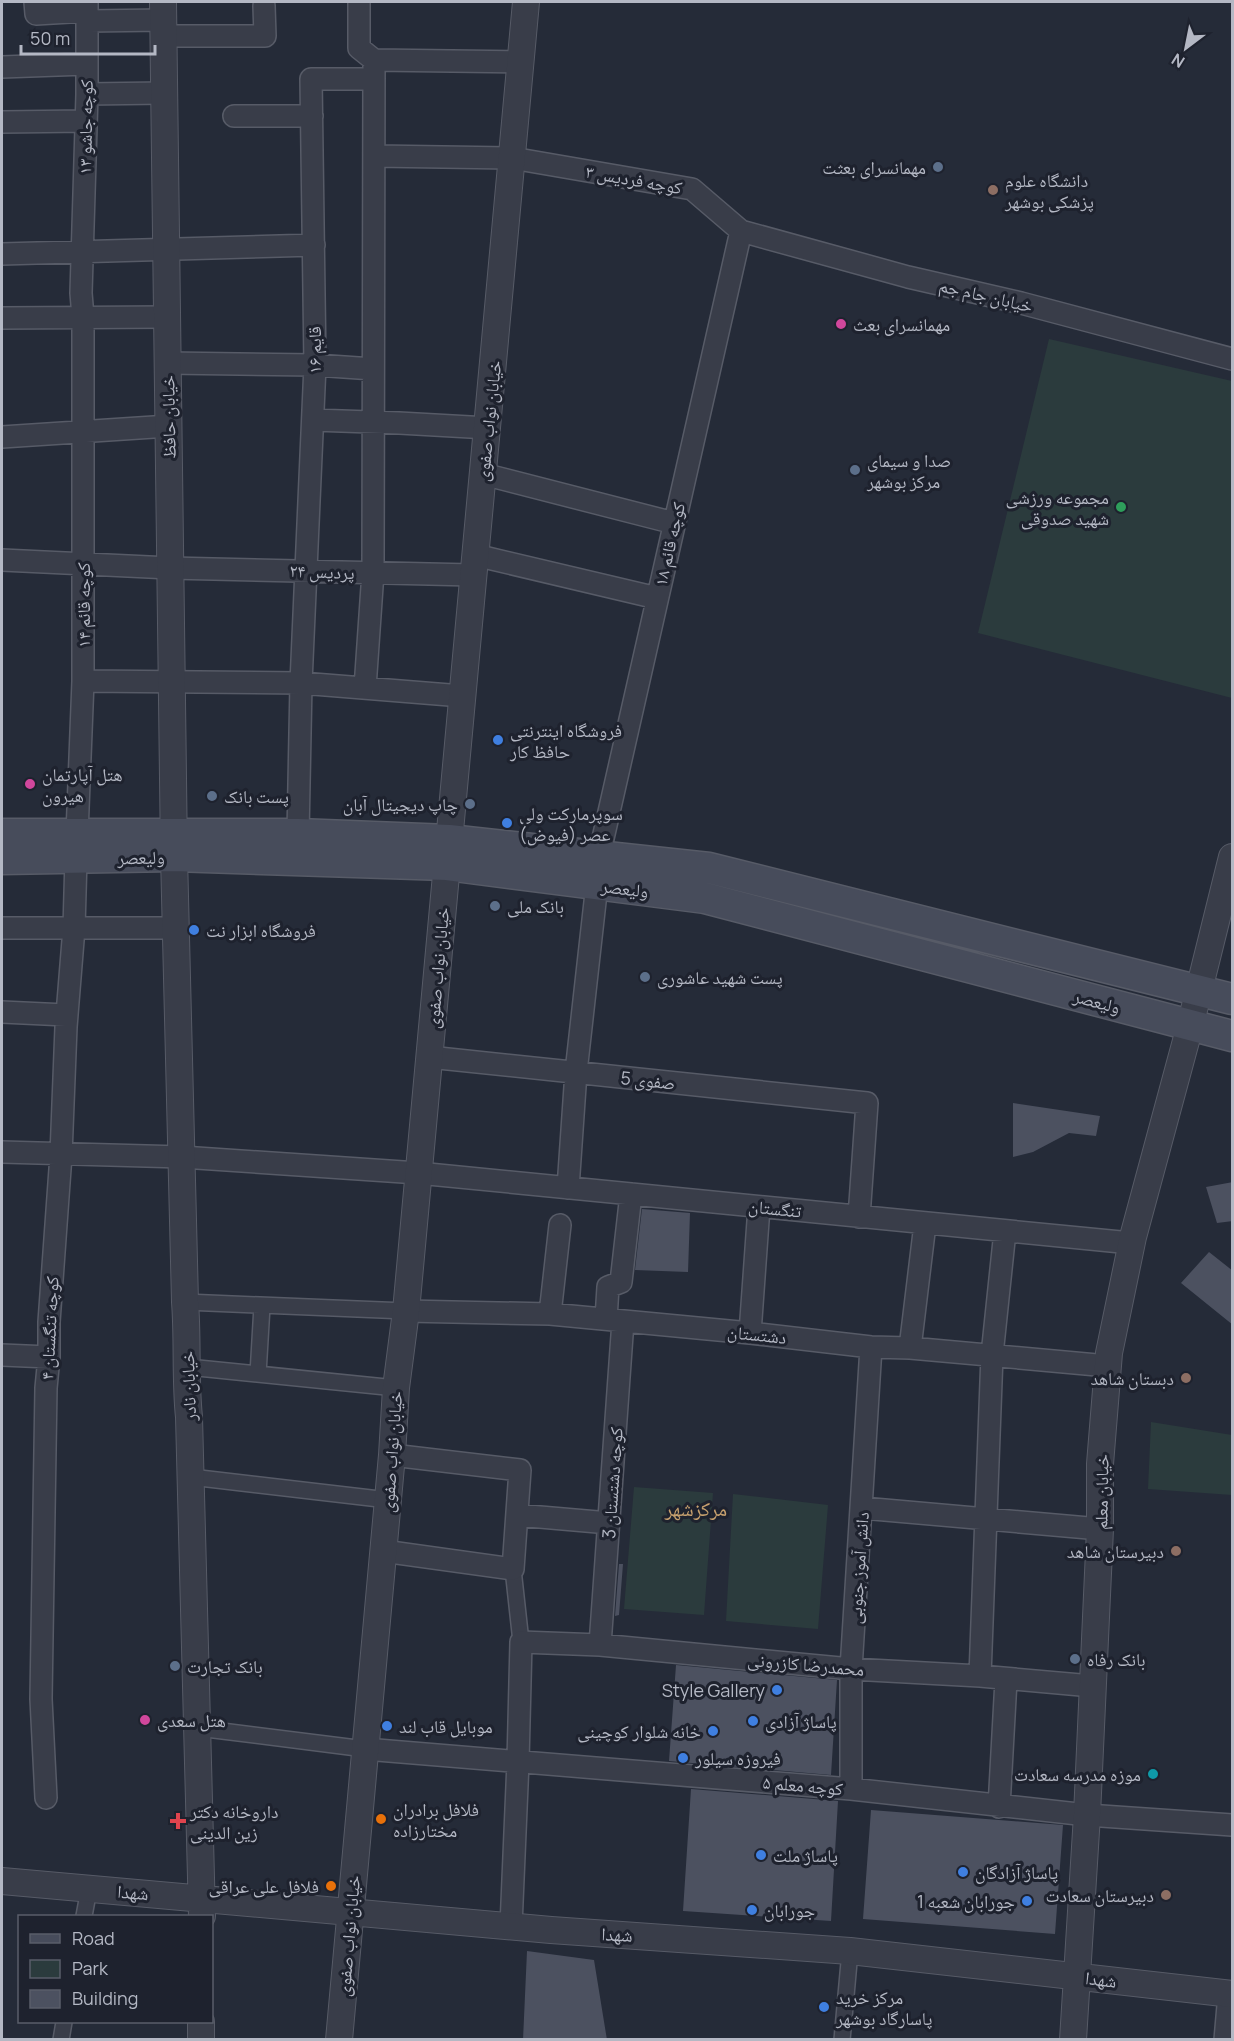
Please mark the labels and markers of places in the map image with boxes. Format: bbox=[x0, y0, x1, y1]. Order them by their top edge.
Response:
place label: مهمانسرای بعثت bbox=[822, 155, 926, 179]
marker: مهمانسرای بعثت bbox=[931, 160, 945, 174]
place label: دانشگاه علوم پزشکی بوشهر bbox=[1004, 168, 1094, 213]
marker: دانشگاه علوم پزشکی بوشهر bbox=[986, 183, 1000, 197]
place label: مهمانسرای بعث bbox=[853, 312, 950, 336]
marker: مهمانسرای بعث bbox=[834, 317, 848, 331]
place label: صدا و سیمای مرکز بوشهر bbox=[866, 448, 951, 493]
marker: صدا و سیمای مرکز بوشهر bbox=[848, 463, 862, 477]
place label: مجموعه ورزشی شهید صدوقی bbox=[1006, 485, 1109, 530]
marker: مجموعه ورزشی شهید صدوقی bbox=[1114, 500, 1128, 514]
place label: فروشگاه اینترنتی حافظ کار bbox=[509, 718, 622, 763]
marker: فروشگاه اینترنتی حافظ کار bbox=[491, 733, 505, 747]
place label: هتل آپارتمان هیرون bbox=[42, 762, 123, 807]
marker: هتل آپارتمان هیرون bbox=[23, 777, 37, 791]
place label: پست بانک bbox=[224, 784, 289, 808]
marker: پست بانک bbox=[205, 789, 219, 803]
place label: چاپ دیجیتال آبان bbox=[343, 792, 458, 816]
marker: چاپ دیجیتال آبان bbox=[463, 797, 477, 811]
place label: سوپرمارکت ولی عصر (فیوض) bbox=[519, 801, 623, 846]
marker: سوپرمارکت ولی عصر (فیوض) bbox=[500, 816, 514, 830]
place label: بانک ملی bbox=[507, 894, 564, 918]
marker: بانک ملی bbox=[488, 899, 502, 913]
place label: فروشگاه ابزار نت bbox=[206, 918, 316, 942]
marker: فروشگاه ابزار نت bbox=[187, 923, 201, 937]
place label: پست شهید عاشوری bbox=[657, 965, 783, 989]
marker: پست شهید عاشوری bbox=[638, 970, 652, 984]
place label: دبستان شاهد bbox=[1090, 1366, 1174, 1390]
marker: دبستان شاهد bbox=[1179, 1371, 1193, 1385]
place label: دبیرستان شاهد bbox=[1067, 1539, 1164, 1563]
marker: دبیرستان شاهد bbox=[1169, 1544, 1183, 1558]
place label: بانک رفاه bbox=[1087, 1647, 1145, 1671]
marker: بانک رفاه bbox=[1068, 1652, 1082, 1666]
place label: بانک تجارت bbox=[187, 1654, 263, 1678]
marker: بانک تجارت bbox=[168, 1659, 182, 1673]
place label: Style Gallery bbox=[662, 1678, 765, 1702]
marker: Style Gallery bbox=[770, 1683, 784, 1697]
place label: هتل سعدی bbox=[157, 1708, 226, 1732]
place label: پاساژ آزادی bbox=[765, 1709, 837, 1733]
marker: هتل سعدی bbox=[138, 1713, 152, 1727]
place label: موبایل قاب لند bbox=[399, 1714, 493, 1738]
marker: پاساژ آزادی bbox=[746, 1714, 760, 1728]
marker: موبایل قاب لند bbox=[380, 1719, 394, 1733]
place label: خانه شلوار کوچینی bbox=[577, 1719, 701, 1743]
marker: خانه شلوار کوچینی bbox=[706, 1724, 720, 1738]
place label: فیروزه سیلور bbox=[694, 1746, 781, 1770]
marker: فیروزه سیلور bbox=[676, 1751, 690, 1765]
place label: موزه مدرسه سعادت bbox=[1014, 1762, 1141, 1786]
marker: موزه مدرسه سعادت bbox=[1146, 1767, 1160, 1781]
place label: فلافل برادران مختارزاده bbox=[393, 1797, 479, 1842]
place label: داروخانه دکتر زین الدینی bbox=[189, 1799, 278, 1844]
marker: فلافل برادران مختارزاده bbox=[374, 1812, 388, 1826]
marker: داروخانه دکتر زین الدینی bbox=[171, 1814, 185, 1828]
place label: پاساژ ملت bbox=[773, 1843, 838, 1867]
marker: پاساژ ملت bbox=[754, 1848, 768, 1862]
place label: پاساژ آزادگان bbox=[975, 1860, 1058, 1884]
marker: پاساژ آزادگان bbox=[956, 1865, 970, 1879]
place label: فلافل علی عراقی bbox=[209, 1874, 319, 1898]
marker: فلافل علی عراقی bbox=[324, 1879, 338, 1893]
place label: دبیرستان سعادت bbox=[1046, 1883, 1154, 1907]
marker: دبیرستان سعادت bbox=[1159, 1888, 1173, 1902]
place label: جورابان شعبه 1 bbox=[917, 1889, 1015, 1913]
marker: جورابان شعبه 1 bbox=[1020, 1894, 1034, 1908]
place label: جورابان bbox=[764, 1898, 815, 1922]
marker: جورابان bbox=[745, 1903, 759, 1917]
place label: مرکز خرید پاسارگاد بوشهر bbox=[835, 1985, 933, 2030]
marker: مرکز خرید پاسارگاد بوشهر bbox=[817, 2000, 831, 2014]

